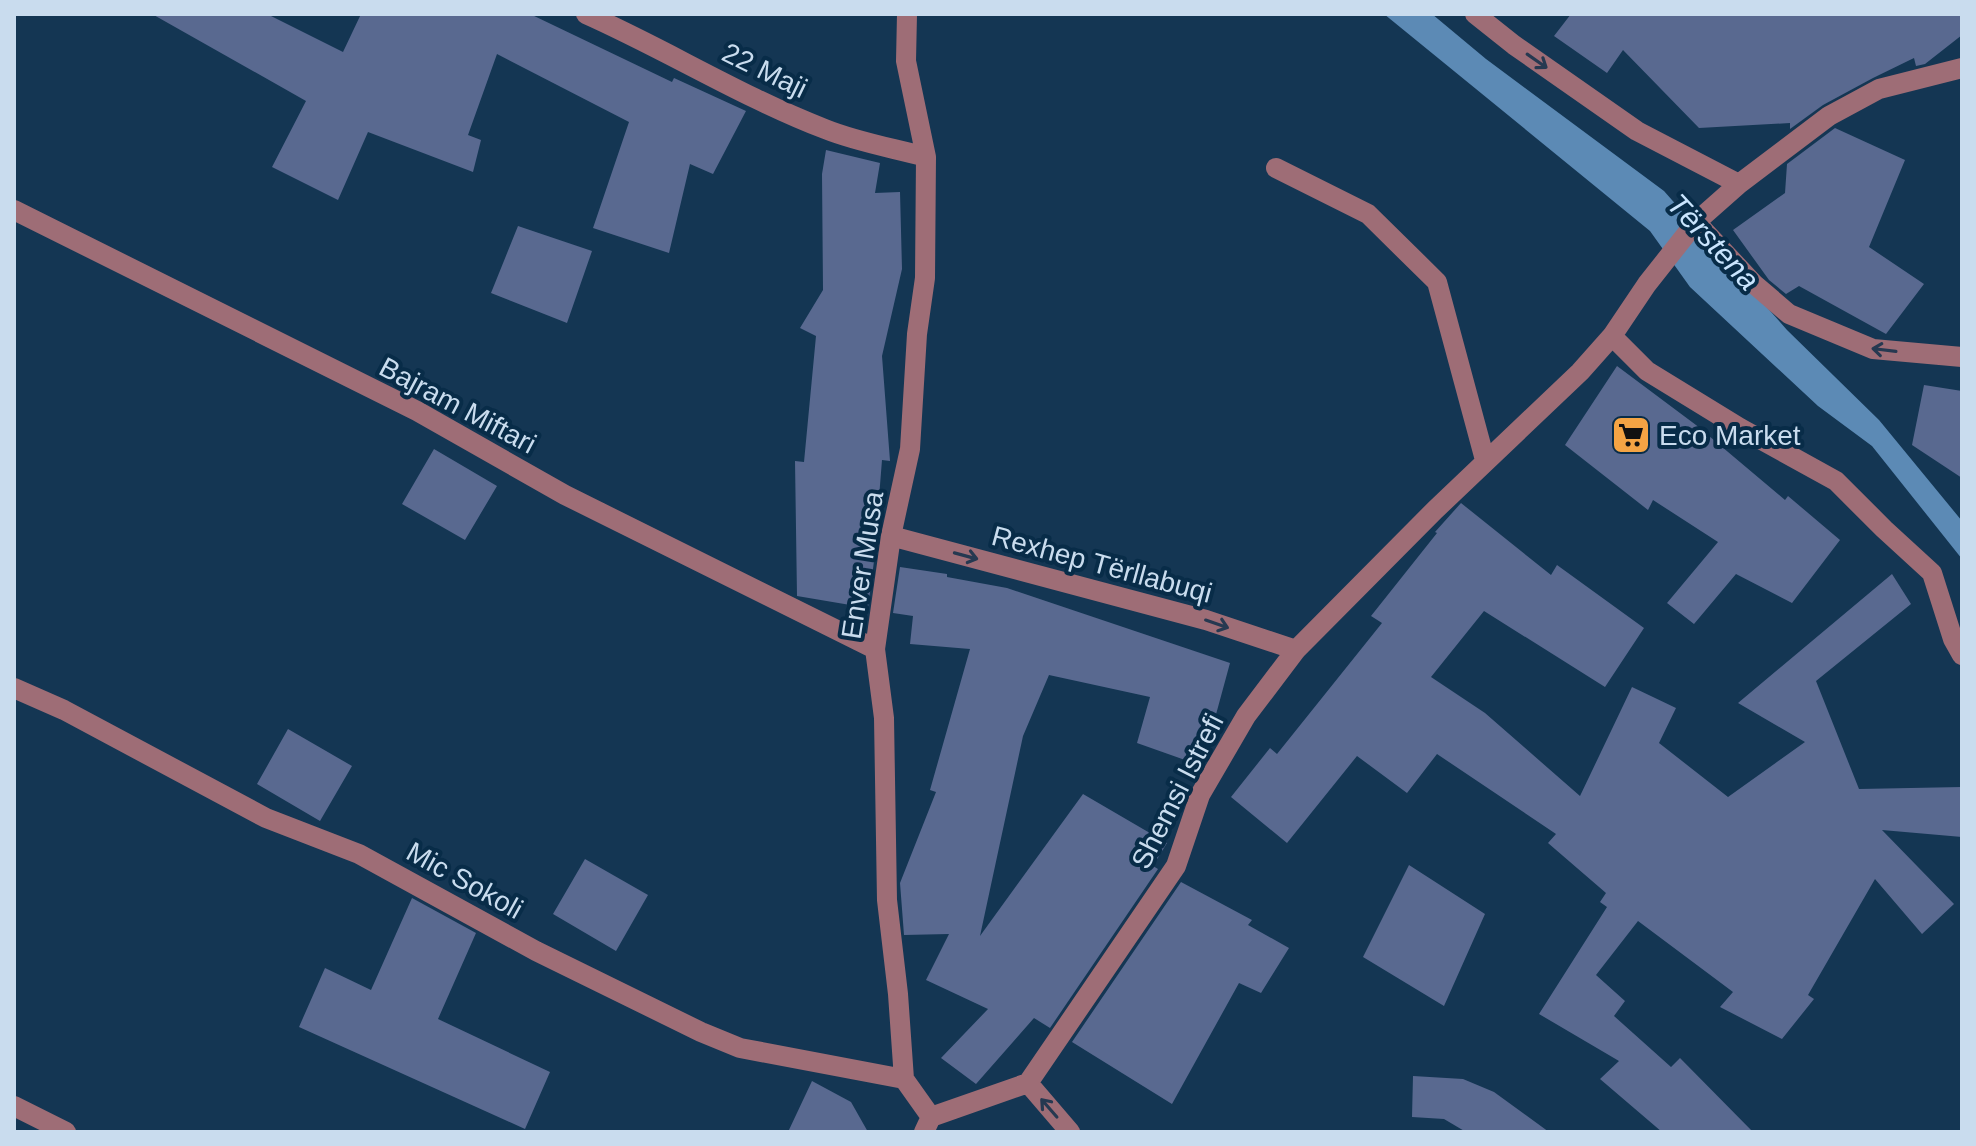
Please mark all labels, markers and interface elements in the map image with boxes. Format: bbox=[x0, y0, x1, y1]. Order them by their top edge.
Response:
street label: 22 Maji bbox=[717, 37, 812, 104]
one-way arrow bbox=[1525, 53, 1547, 69]
water label: Tërstena bbox=[1661, 187, 1766, 296]
one-way arrow bbox=[1872, 342, 1898, 357]
street label: Bajram Miftari bbox=[374, 351, 541, 460]
supermarket icon: Eco Market bbox=[1610, 414, 1652, 456]
place label: Eco Market bbox=[1659, 420, 1801, 451]
street label: Enver Musa bbox=[835, 488, 890, 641]
street label: Rexhep Tërllabuqi bbox=[988, 520, 1215, 609]
one-way arrow bbox=[953, 550, 979, 565]
one-way arrow bbox=[1205, 617, 1230, 632]
street label: Shemsi Istrefi bbox=[1125, 709, 1230, 874]
street label: Mic Sokoli bbox=[401, 836, 528, 925]
one-way arrow bbox=[1040, 1098, 1058, 1118]

